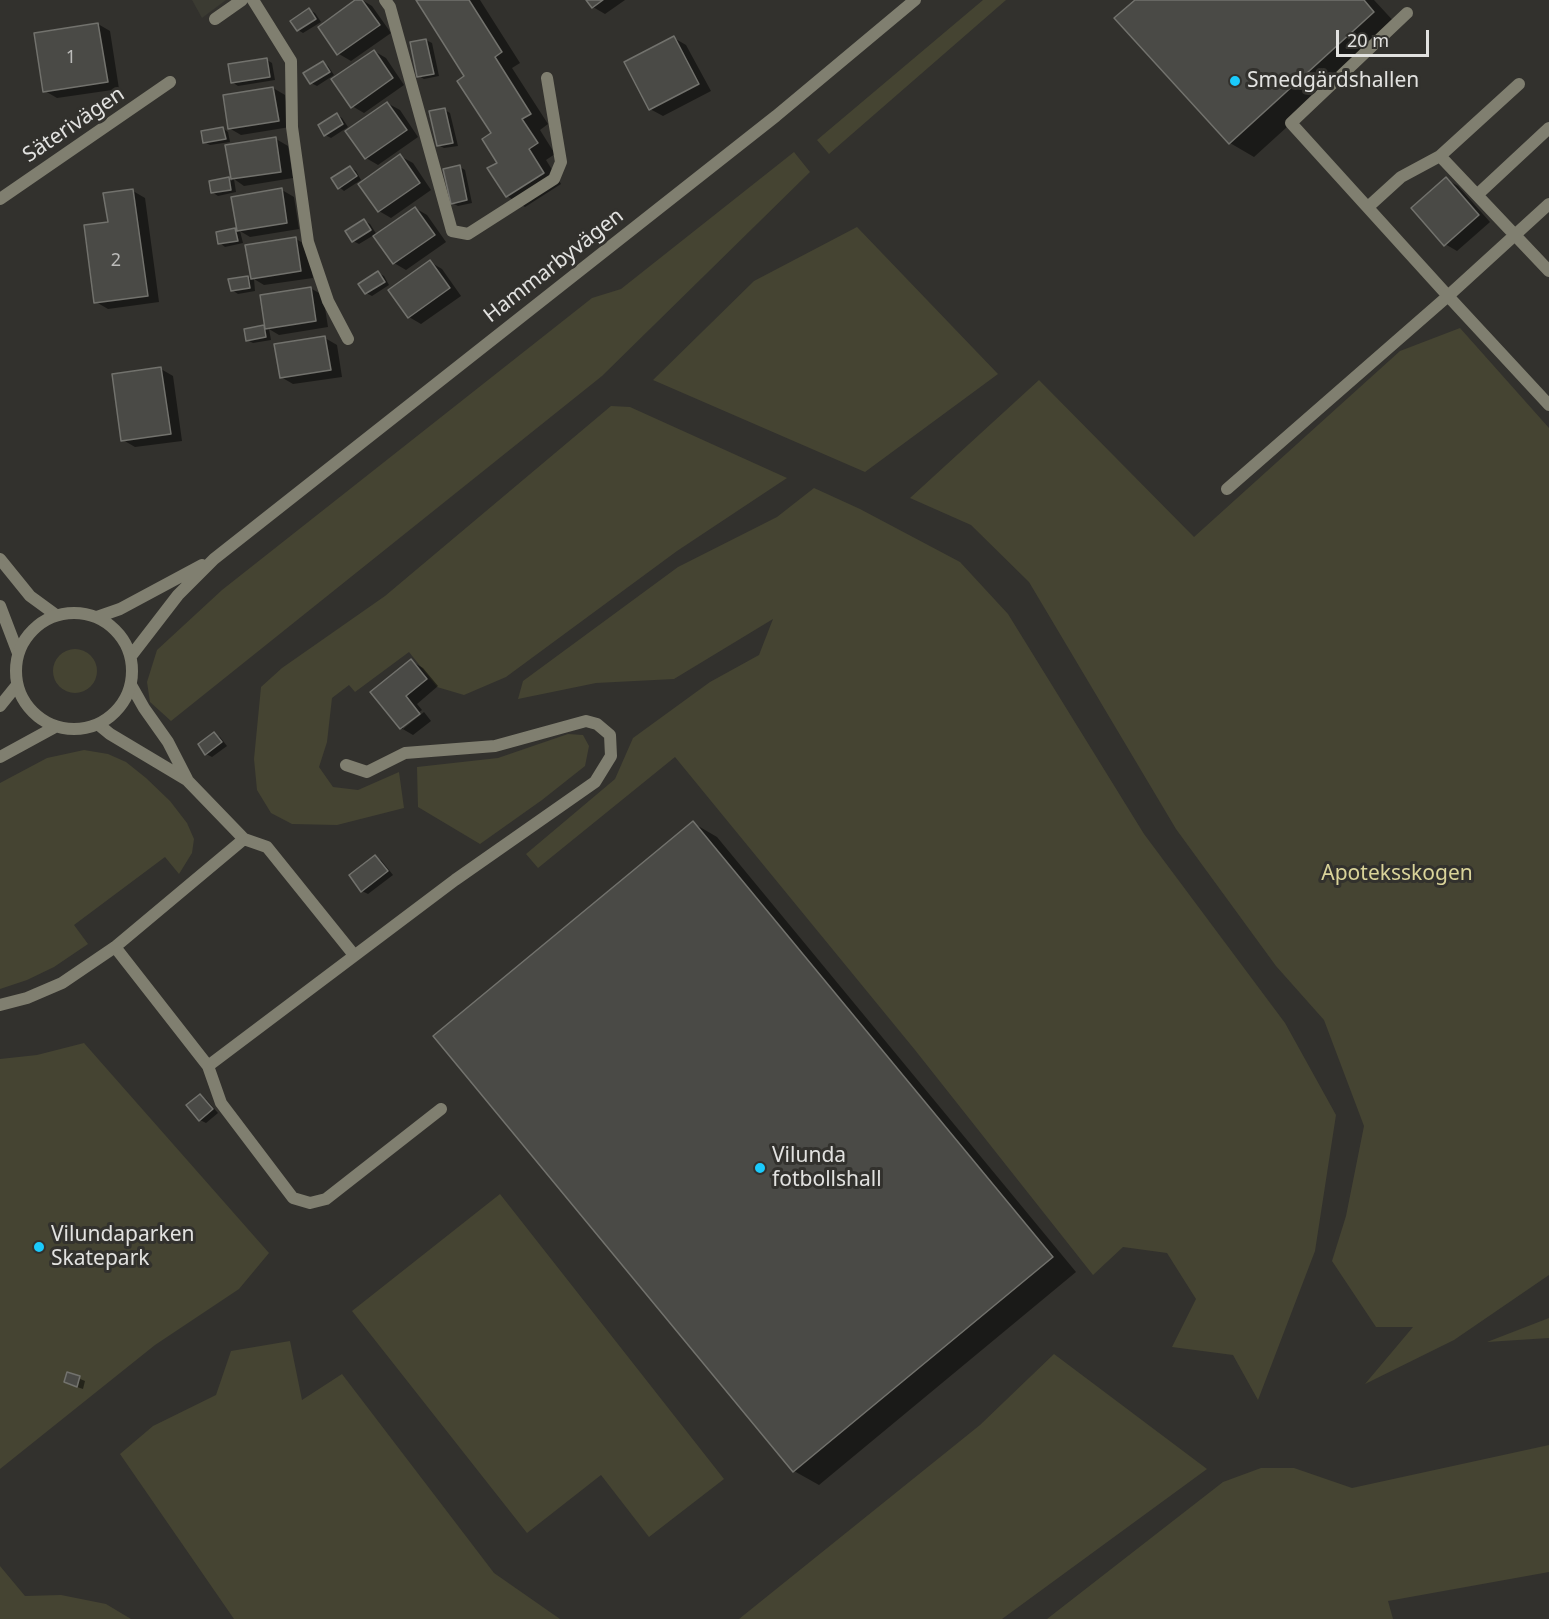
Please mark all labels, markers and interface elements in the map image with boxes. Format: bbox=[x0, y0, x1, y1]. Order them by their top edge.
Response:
scale bar bbox=[1339, 18, 1432, 56]
text: 20 m bbox=[1347, 28, 1389, 52]
house number: 1 bbox=[66, 47, 76, 69]
place label: Smedgärdshallen bbox=[1247, 68, 1419, 94]
marker: Smedgärdshallen bbox=[1228, 74, 1242, 88]
street label: Säterivägen bbox=[18, 82, 130, 168]
street label: Hammarbyvägen bbox=[479, 204, 629, 328]
house number: 2 bbox=[111, 250, 121, 272]
park label: Apoteksskogen bbox=[1321, 861, 1473, 887]
place label: Vilunda fotbollshall bbox=[772, 1143, 882, 1193]
marker: Vilunda fotbollshall bbox=[753, 1161, 767, 1175]
place label: Vilundaparken Skatepark bbox=[51, 1222, 194, 1272]
marker: Vilundaparken Skatepark bbox=[32, 1240, 46, 1254]

